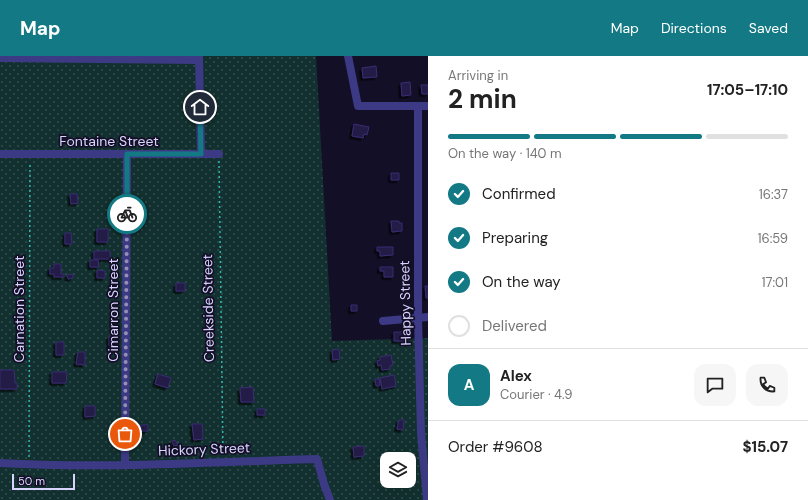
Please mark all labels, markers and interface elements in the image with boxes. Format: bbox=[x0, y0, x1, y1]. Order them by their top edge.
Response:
text: Map bbox=[20, 16, 60, 41]
text: Map bbox=[611, 19, 639, 37]
text: Directions bbox=[661, 19, 727, 37]
text: Saved bbox=[749, 19, 788, 37]
text: Arriving in bbox=[448, 67, 508, 84]
text: 17:05–17:10 bbox=[707, 80, 788, 100]
text: 2 min bbox=[448, 82, 517, 116]
pin bbox=[183, 90, 217, 124]
icon: home bbox=[189, 96, 211, 118]
street label: Fontaine Street bbox=[59, 132, 159, 150]
text: On the way · 140 m bbox=[448, 145, 562, 162]
icon: check bbox=[448, 183, 470, 205]
text: Confirmed bbox=[482, 184, 556, 204]
text: 16:37 bbox=[759, 186, 788, 203]
courier bbox=[107, 194, 147, 234]
icon: bike bbox=[116, 203, 138, 225]
icon: check bbox=[448, 227, 470, 249]
text: Preparing bbox=[482, 228, 548, 248]
text: 16:59 bbox=[757, 230, 788, 247]
street label: Creekside Street bbox=[198, 254, 218, 362]
street label: Carnation Street bbox=[10, 256, 28, 362]
street label: Cimarron Street bbox=[104, 258, 122, 362]
street label: Happy Street bbox=[395, 260, 415, 346]
icon: check bbox=[448, 271, 470, 293]
text: On the way bbox=[482, 272, 561, 292]
text: 17:01 bbox=[761, 274, 788, 291]
text: Delivered bbox=[482, 316, 547, 336]
button: chat bbox=[694, 364, 736, 406]
button: phone bbox=[746, 364, 788, 406]
text: Alex bbox=[500, 366, 532, 386]
text: A bbox=[464, 375, 474, 395]
text: Courier · 4.9 bbox=[500, 386, 572, 403]
pin bbox=[108, 417, 142, 451]
icon: bag bbox=[114, 423, 136, 445]
text: Order #9608 bbox=[448, 437, 543, 457]
text: $15.07 bbox=[742, 437, 788, 457]
street label: Hickory Street bbox=[158, 438, 250, 460]
map controls bbox=[380, 452, 416, 488]
button: layers bbox=[380, 452, 416, 488]
scale bar bbox=[12, 472, 75, 491]
text: 50 m bbox=[18, 474, 45, 488]

